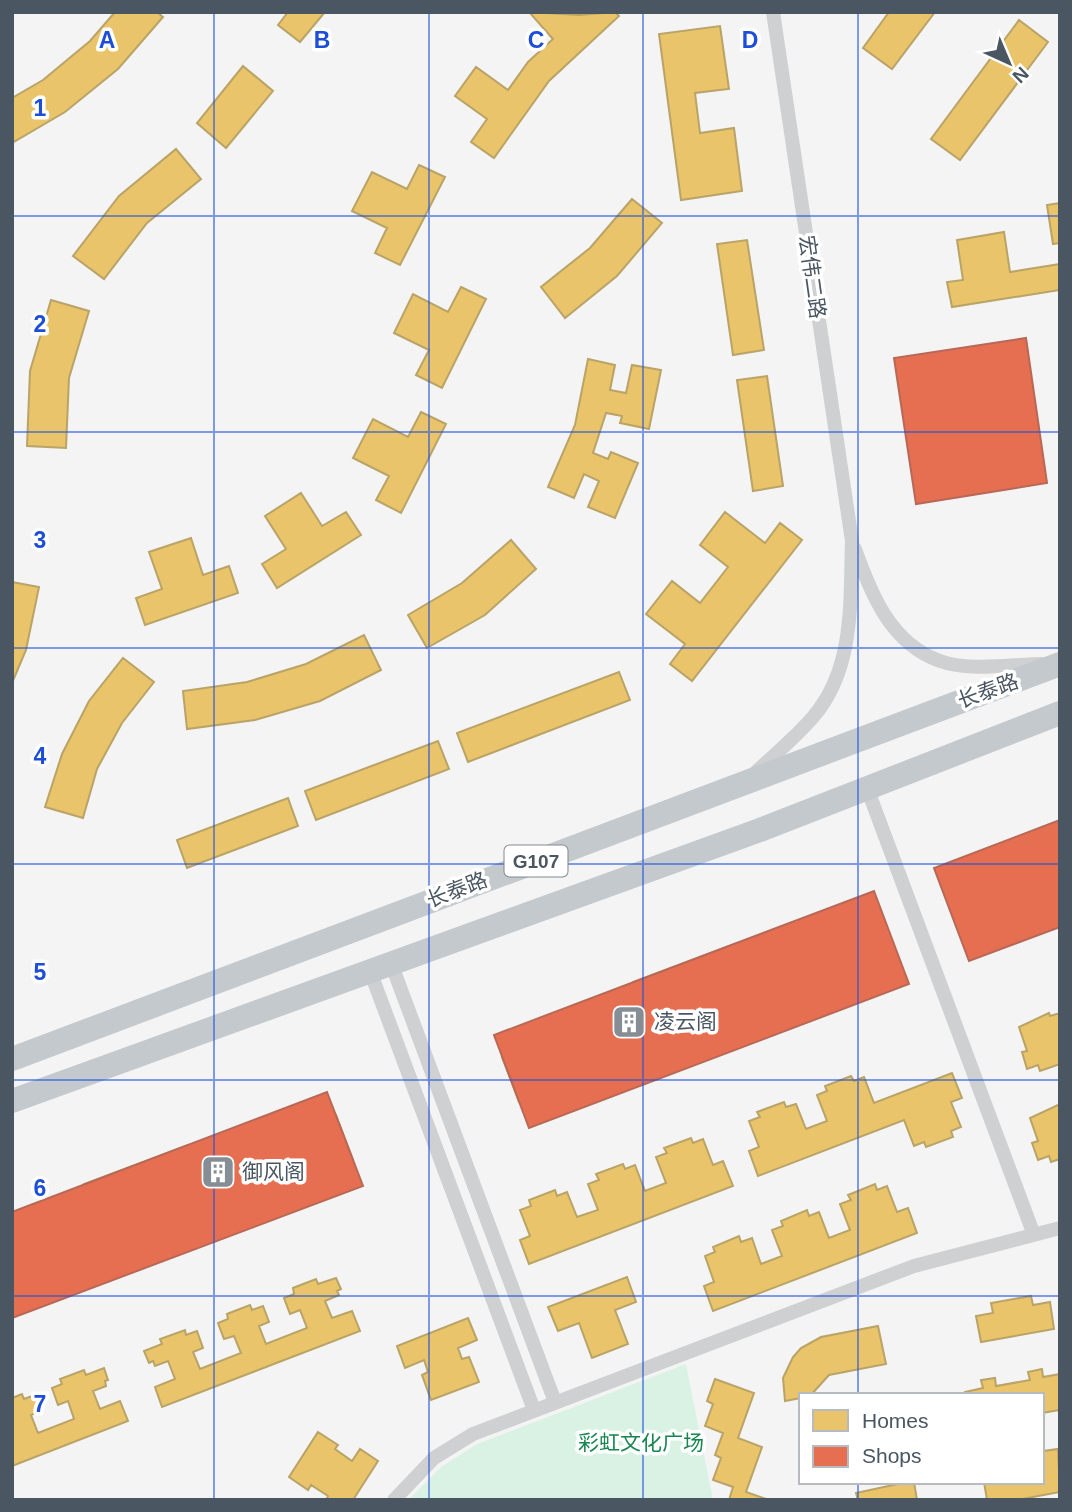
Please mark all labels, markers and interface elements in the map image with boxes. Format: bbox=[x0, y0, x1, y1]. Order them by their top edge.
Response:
text: A bbox=[99, 27, 115, 53]
text: B bbox=[314, 27, 330, 53]
text: C bbox=[528, 27, 544, 53]
text: D bbox=[742, 27, 758, 53]
north arrow bbox=[974, 28, 1044, 98]
text: N bbox=[1008, 63, 1033, 87]
text: 1 bbox=[34, 95, 47, 121]
street label: 宏伟二路 bbox=[795, 234, 830, 320]
text: 2 bbox=[34, 311, 46, 337]
text: 3 bbox=[34, 527, 46, 553]
street label: 长泰路 bbox=[954, 669, 1021, 712]
text: 4 bbox=[34, 743, 47, 769]
road number: G107 bbox=[504, 846, 568, 876]
street label: 长泰路 bbox=[423, 868, 490, 912]
text: 5 bbox=[34, 959, 47, 985]
building icon: 凌云阁 bbox=[610, 1003, 648, 1041]
place label: 凌云阁 bbox=[654, 1010, 717, 1033]
building icon: 御风阁 bbox=[199, 1153, 237, 1191]
place label: 御风阁 bbox=[242, 1160, 305, 1183]
text: 6 bbox=[34, 1175, 46, 1201]
text: 7 bbox=[34, 1391, 46, 1417]
legend bbox=[799, 1393, 1044, 1484]
text: Homes bbox=[862, 1409, 929, 1432]
park label: 彩虹文化广场 bbox=[578, 1431, 704, 1454]
text: Shops bbox=[862, 1444, 922, 1467]

